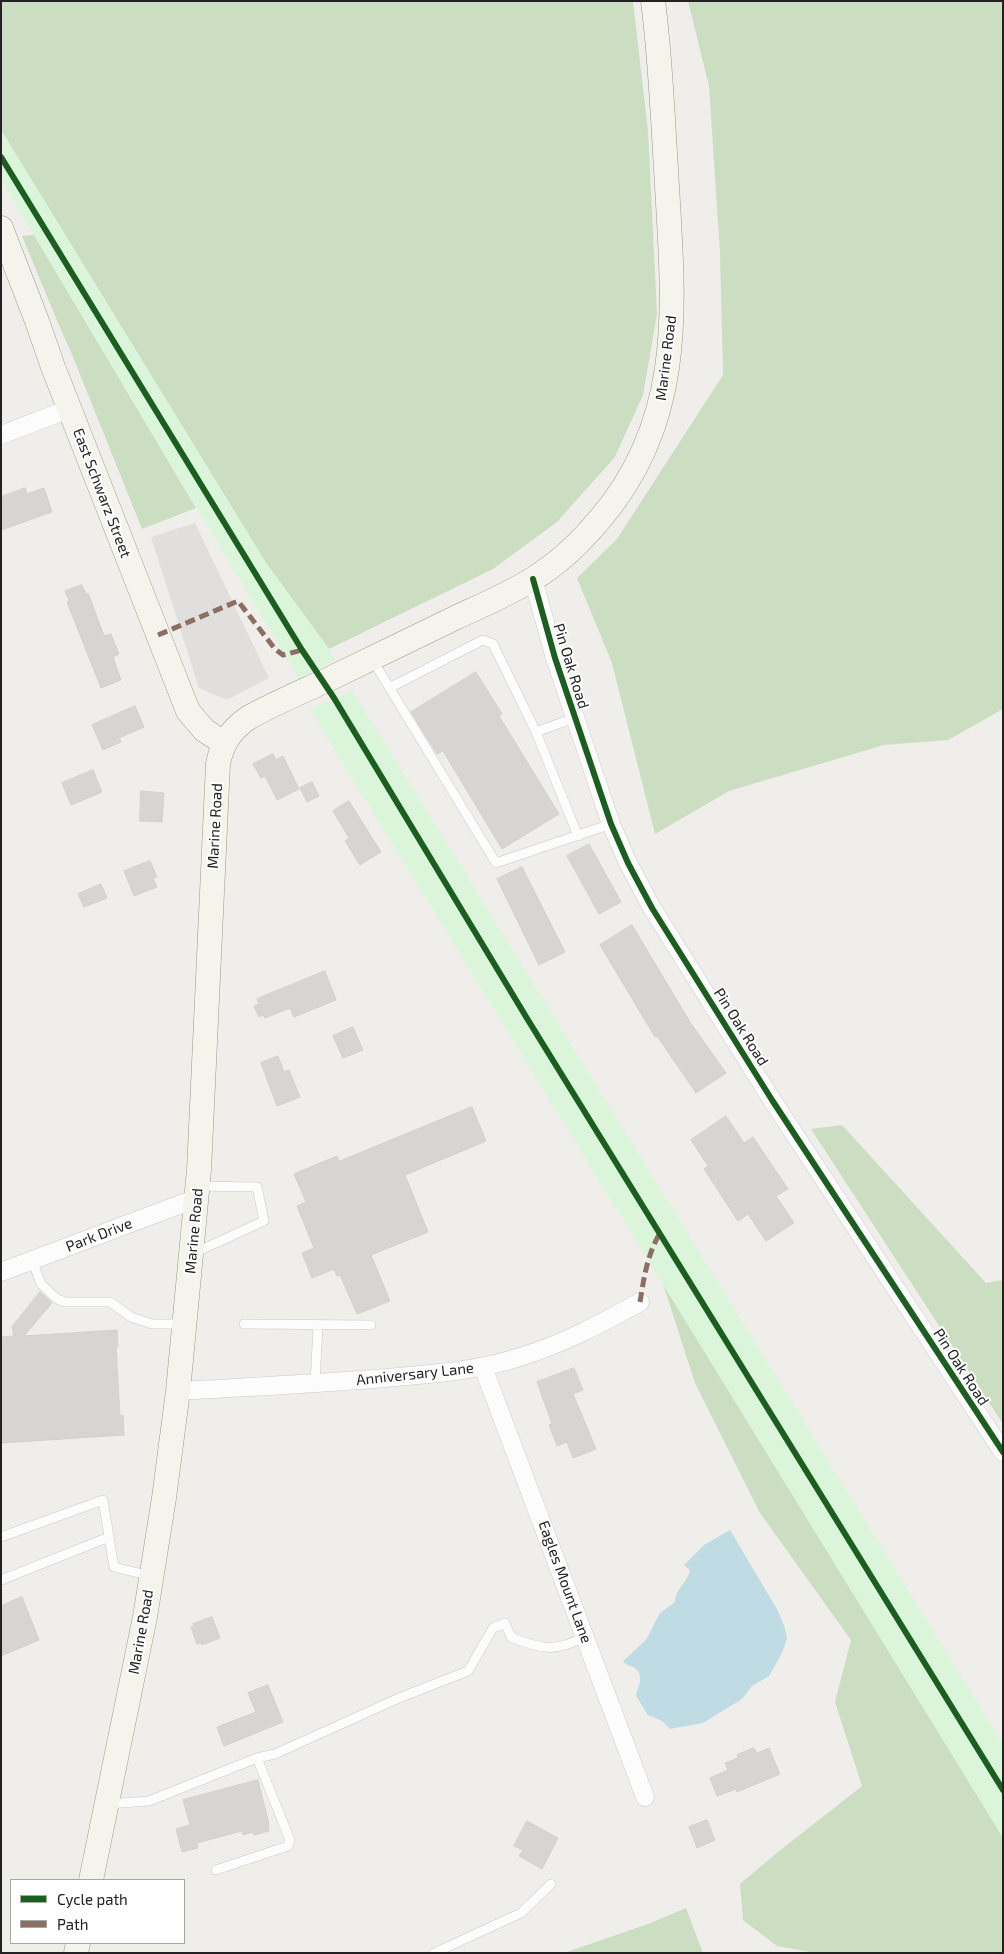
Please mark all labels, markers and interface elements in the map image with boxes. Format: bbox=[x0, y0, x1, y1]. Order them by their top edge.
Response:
street label: Marine Road bbox=[652, 314, 680, 402]
street label: East Schwarz Street bbox=[69, 426, 135, 560]
street label: Pin Oak Road bbox=[549, 621, 593, 711]
street label: Marine Road bbox=[204, 783, 226, 869]
street label: Pin Oak Road bbox=[710, 985, 772, 1069]
street label: Marine Road bbox=[181, 1187, 207, 1275]
street label: Park Drive bbox=[63, 1214, 135, 1256]
street label: Pin Oak Road bbox=[929, 1325, 993, 1409]
street label: Anniversary Lane bbox=[355, 1359, 475, 1389]
street label: Eagles Mount Lane bbox=[534, 1518, 596, 1646]
street label: Marine Road bbox=[125, 1588, 157, 1676]
legend bbox=[10, 1879, 185, 1944]
text: Cycle path bbox=[57, 1890, 128, 1908]
text: Path bbox=[57, 1915, 88, 1933]

